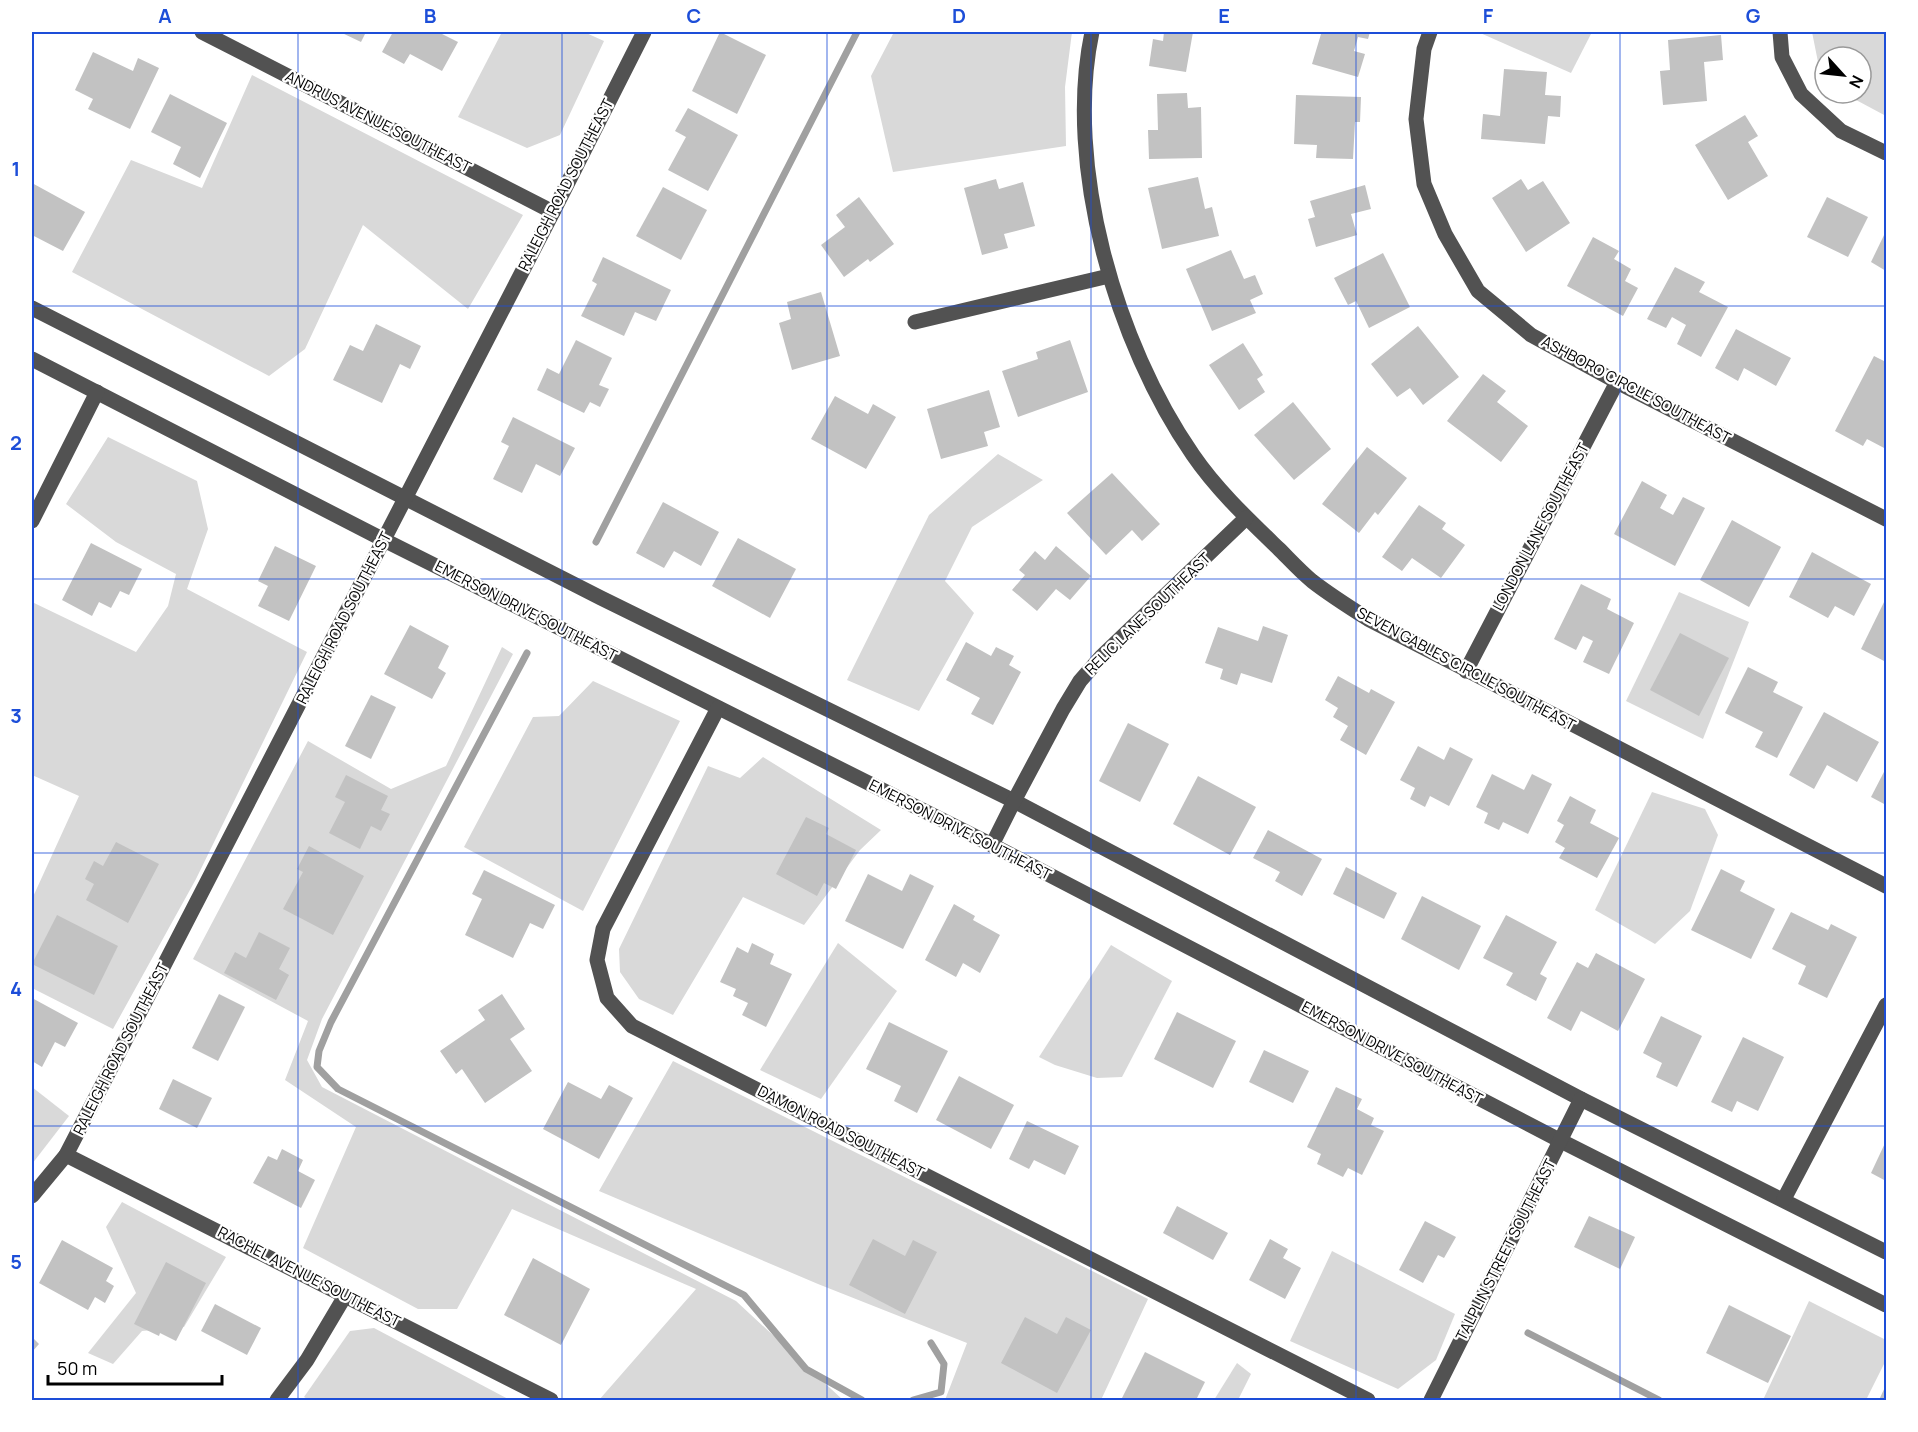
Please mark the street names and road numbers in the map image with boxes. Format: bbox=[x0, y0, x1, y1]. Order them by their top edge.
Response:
street label: ANDRUS AVENUE SOUTHEAST bbox=[282, 65, 475, 178]
street label: RALEIGH ROAD SOUTHEAST bbox=[513, 95, 618, 275]
street label: ASHBORO CIRCLE SOUTHEAST bbox=[1538, 331, 1735, 448]
street label: LONDON LANE SOUTHEAST bbox=[1487, 439, 1594, 614]
street label: RALEIGH ROAD SOUTHEAST bbox=[291, 528, 396, 708]
street label: RELIC LANE SOUTHEAST bbox=[1080, 548, 1215, 679]
street label: EMERSON DRIVE SOUTHEAST bbox=[431, 555, 621, 666]
street label: SEVEN GABLES CIRCLE SOUTHEAST bbox=[1353, 602, 1579, 735]
street label: EMERSON DRIVE SOUTHEAST bbox=[865, 774, 1055, 885]
street label: RALEIGH ROAD SOUTHEAST bbox=[68, 959, 173, 1139]
street label: EMERSON DRIVE SOUTHEAST bbox=[1298, 996, 1486, 1109]
street label: DAMON ROAD SOUTHEAST bbox=[754, 1080, 928, 1183]
street label: TALPLIN STREET SOUTHEAST bbox=[1450, 1155, 1561, 1344]
street label: RACHEL AVENUE SOUTHEAST bbox=[214, 1221, 404, 1332]

